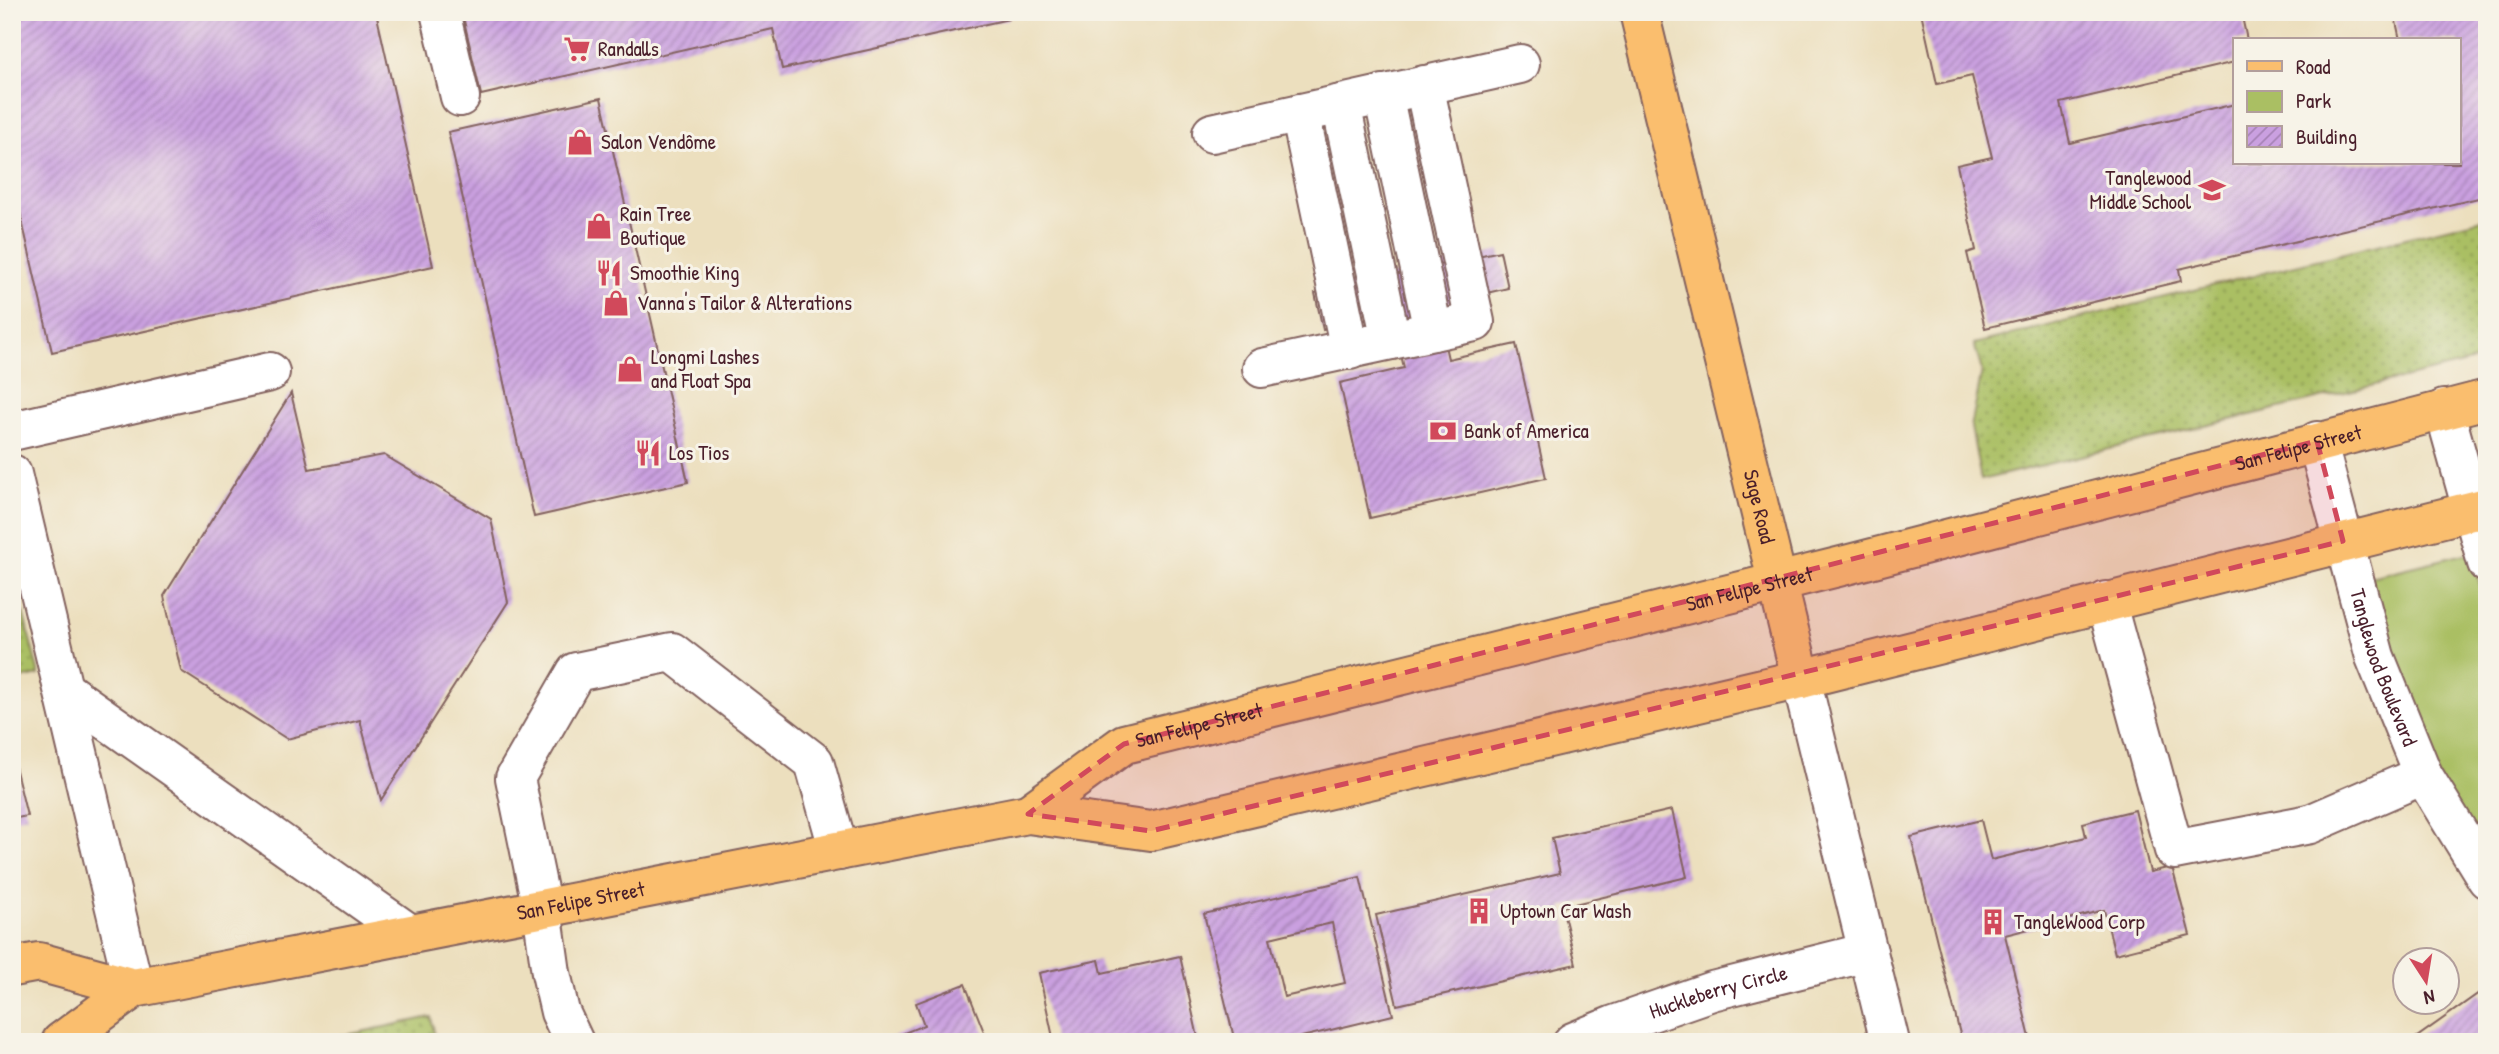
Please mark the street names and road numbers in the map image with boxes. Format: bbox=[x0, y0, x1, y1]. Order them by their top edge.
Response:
street label: San Felipe Street bbox=[2232, 417, 2366, 478]
street label: Sage Road bbox=[1737, 467, 1783, 546]
street label: San Felipe Street bbox=[1683, 559, 1816, 618]
street label: Tanglewood Boulevard bbox=[2343, 585, 2425, 750]
street label: San Felipe Street bbox=[1132, 695, 1266, 755]
street label: San Felipe Street bbox=[514, 874, 648, 927]
street label: Huckleberry Circle bbox=[1645, 958, 1790, 1026]

